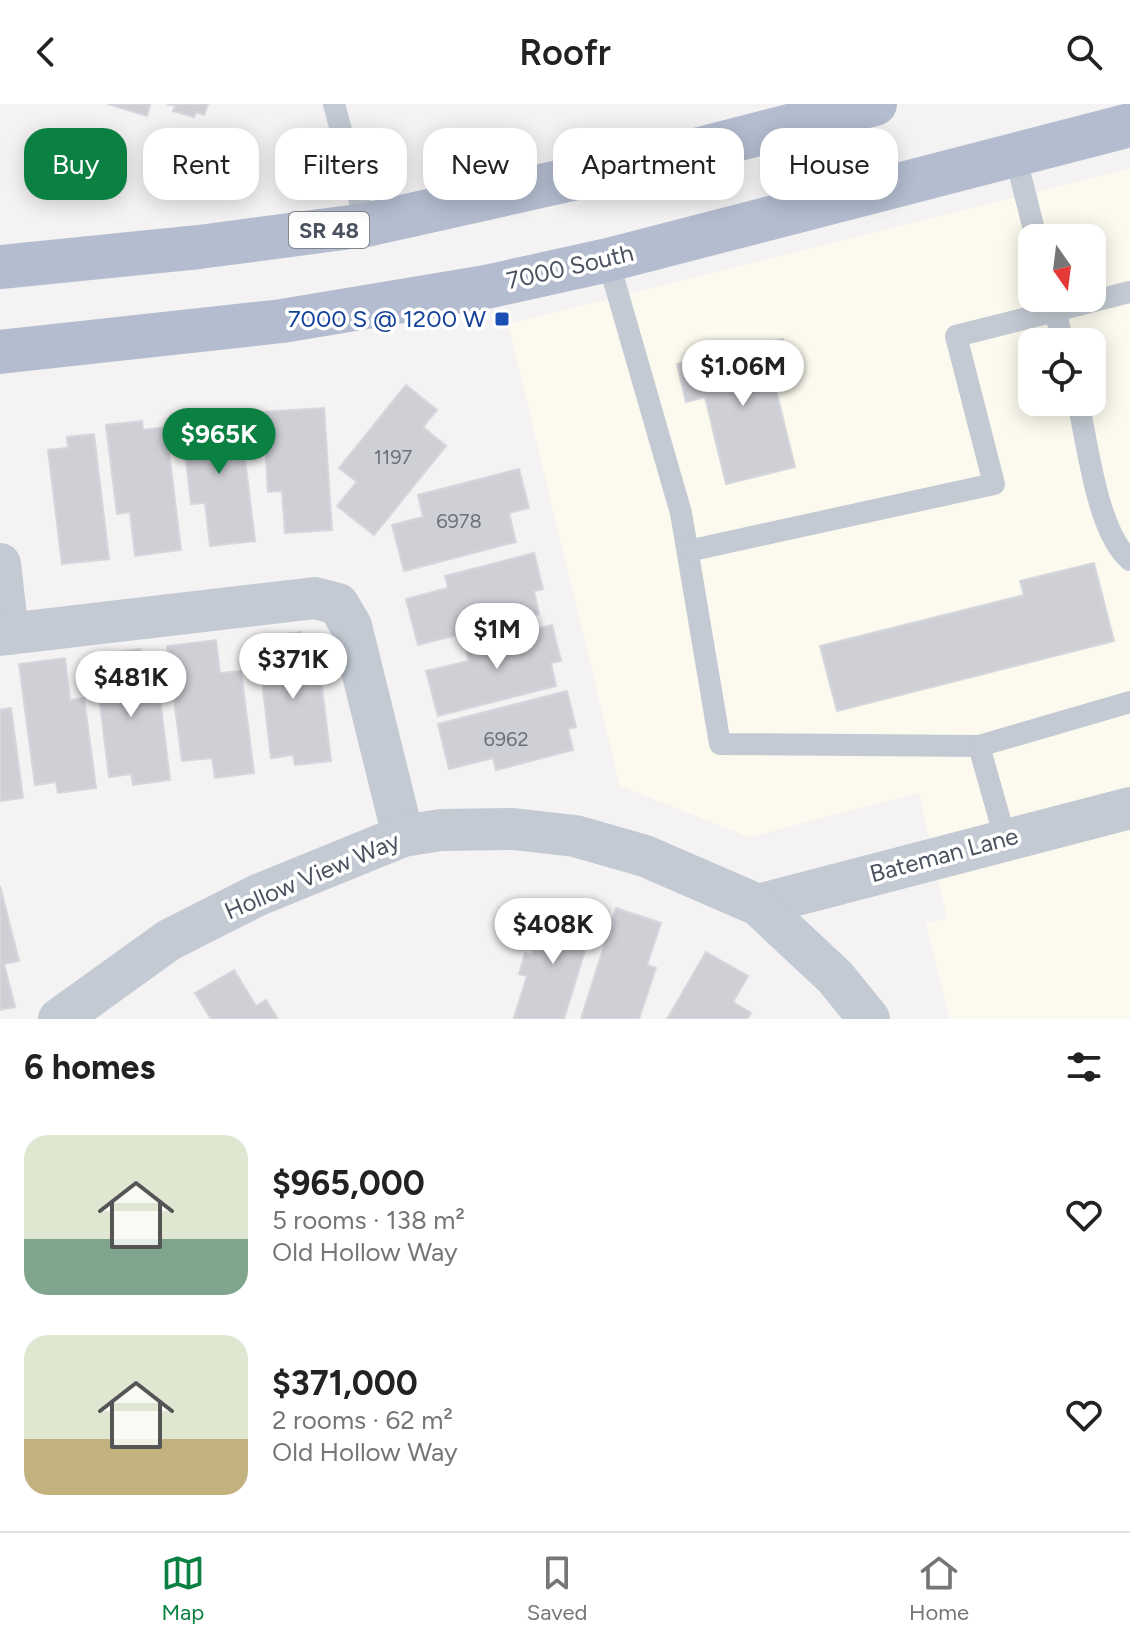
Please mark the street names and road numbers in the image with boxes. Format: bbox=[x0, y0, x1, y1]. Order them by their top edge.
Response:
road number: SR 48 bbox=[289, 212, 369, 248]
street label: 7000 South bbox=[504, 238, 636, 295]
street label: Bateman Lane bbox=[867, 821, 1021, 888]
street label: Hollow View Way bbox=[220, 825, 404, 925]

